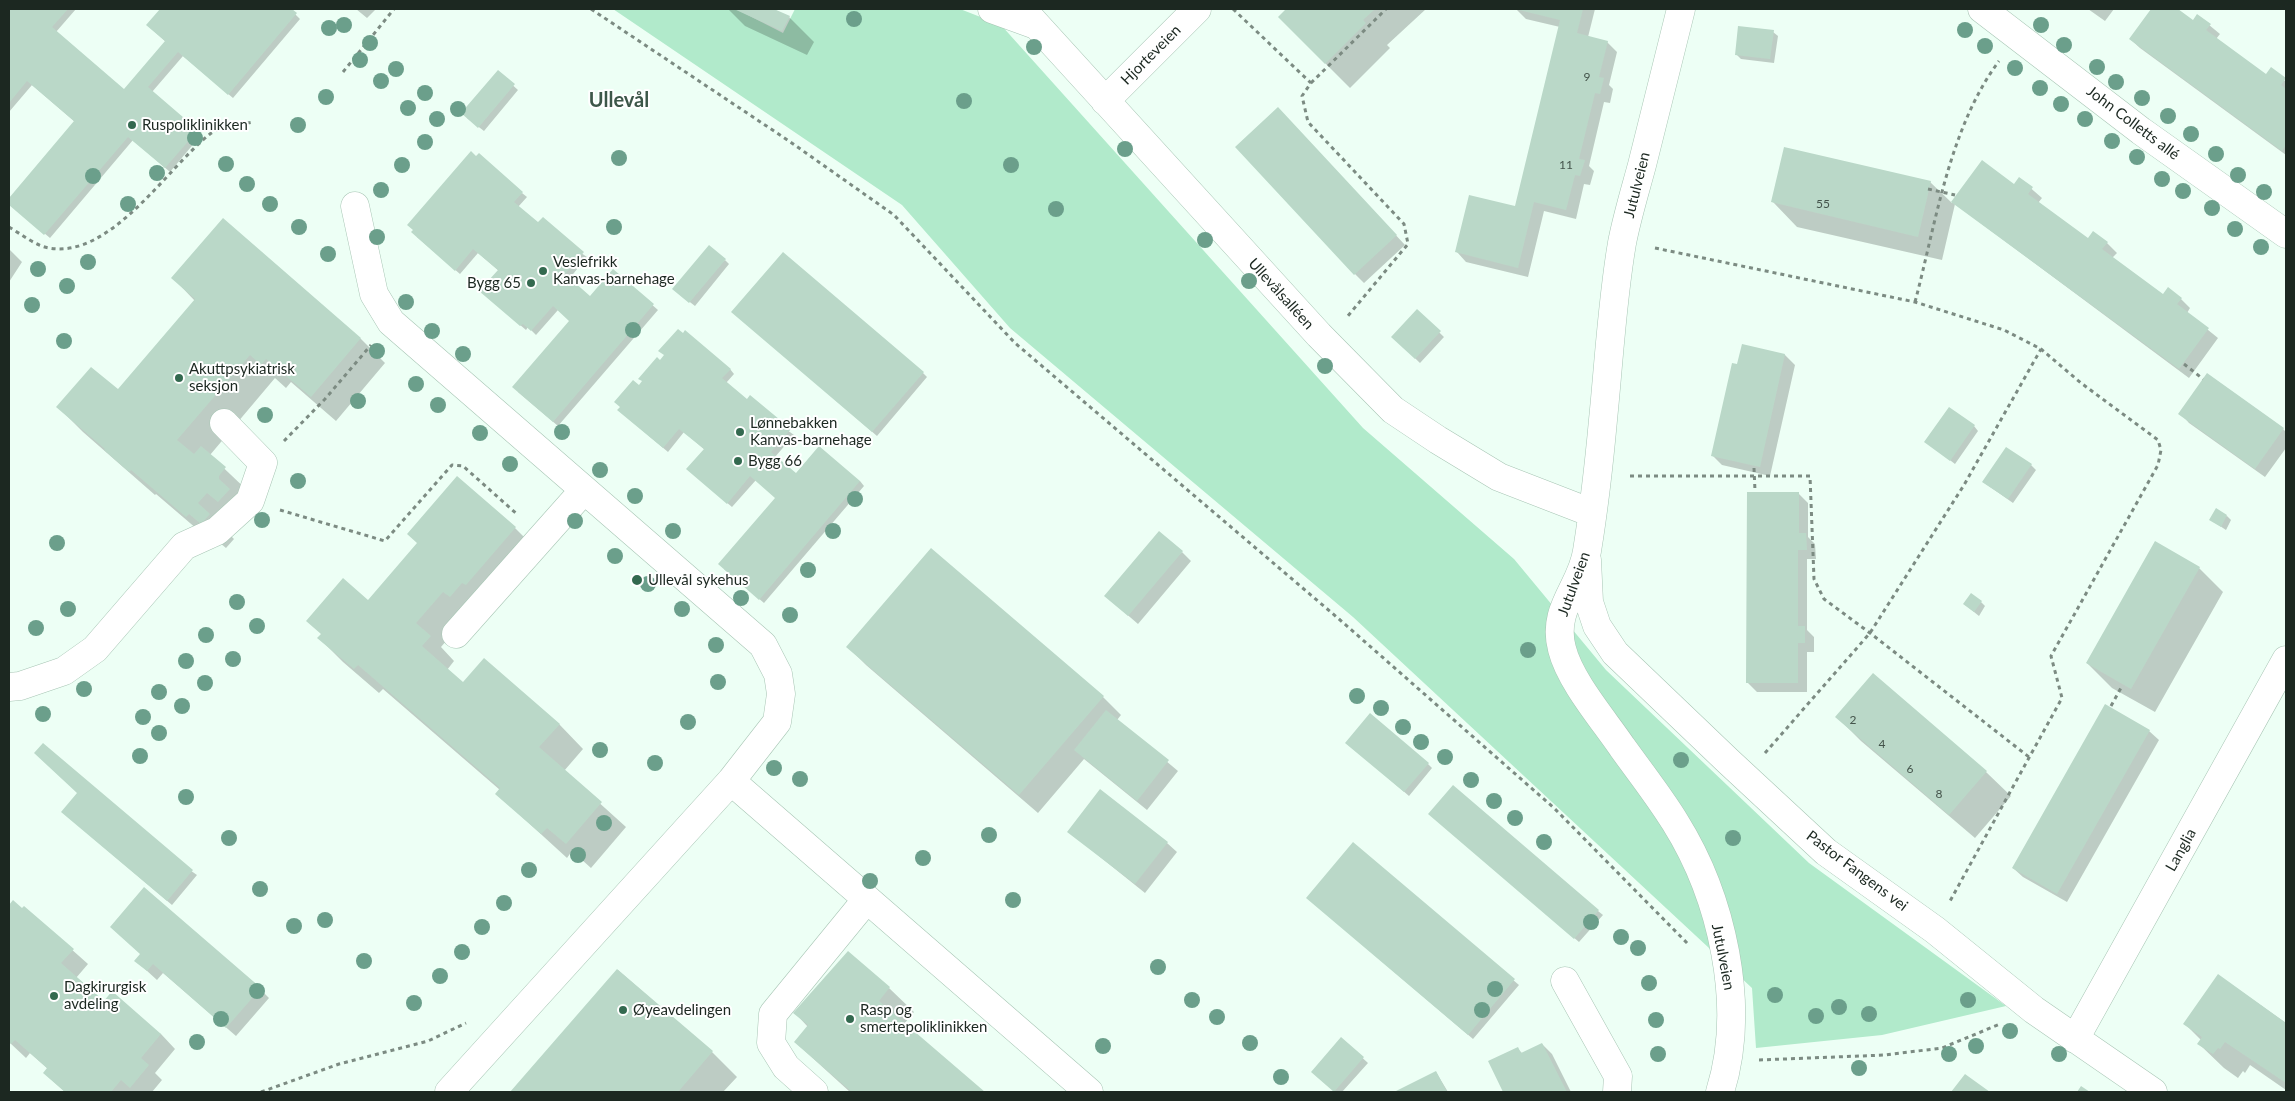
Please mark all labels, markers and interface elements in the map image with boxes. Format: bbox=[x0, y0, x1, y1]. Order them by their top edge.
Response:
street label: Hjorteveien bbox=[1117, 21, 1185, 89]
house number: 9 bbox=[1584, 70, 1590, 84]
street label: John Colletts allé bbox=[2083, 82, 2183, 164]
district label: Ullevål bbox=[589, 89, 649, 113]
place label: Ruspoliklinikken bbox=[142, 116, 248, 134]
marker: Ruspoliklinikken bbox=[126, 119, 138, 131]
street label: Jutulveien bbox=[1620, 150, 1654, 220]
house number: 11 bbox=[1559, 158, 1573, 172]
house number: 55 bbox=[1816, 197, 1830, 211]
place label: Veslefrikk Kanvas-barnehage bbox=[553, 253, 675, 288]
street label: Ullevålsalléen bbox=[1244, 255, 1318, 333]
marker: Veslefrikk Kanvas-barnehage bbox=[537, 265, 549, 277]
place label: Bygg 65 bbox=[467, 274, 521, 292]
marker: Bygg 65 bbox=[525, 277, 537, 289]
place label: Akuttpsykiatrisk seksjon bbox=[189, 360, 295, 395]
marker: Akuttpsykiatrisk seksjon bbox=[173, 372, 185, 384]
place label: Lønnebakken Kanvas-barnehage bbox=[750, 414, 872, 449]
marker: Lønnebakken Kanvas-barnehage bbox=[734, 426, 746, 438]
place label: Bygg 66 bbox=[748, 452, 802, 470]
marker: Bygg 66 bbox=[732, 455, 744, 467]
street label: Jutulveien bbox=[1554, 549, 1594, 619]
place label: Ullevål sykehus bbox=[648, 571, 749, 589]
marker: Ullevål sykehus bbox=[630, 573, 644, 587]
house number: 2 bbox=[1850, 713, 1856, 727]
house number: 4 bbox=[1879, 737, 1885, 751]
house number: 6 bbox=[1907, 762, 1913, 776]
house number: 8 bbox=[1936, 787, 1942, 801]
street label: Langlia bbox=[2162, 826, 2200, 874]
street label: Pastor Fangens vei bbox=[1803, 827, 1911, 915]
street label: Jutulveien bbox=[1708, 922, 1738, 992]
place label: Dagkirurgisk avdeling bbox=[64, 978, 146, 1013]
marker: Dagkirurgisk avdeling bbox=[48, 990, 60, 1002]
place label: Øyeavdelingen bbox=[633, 1001, 731, 1019]
place label: Rasp og smertepoliklinikken bbox=[860, 1001, 987, 1036]
marker: Øyeavdelingen bbox=[617, 1004, 629, 1016]
marker: Rasp og smertepoliklinikken bbox=[844, 1013, 856, 1025]

